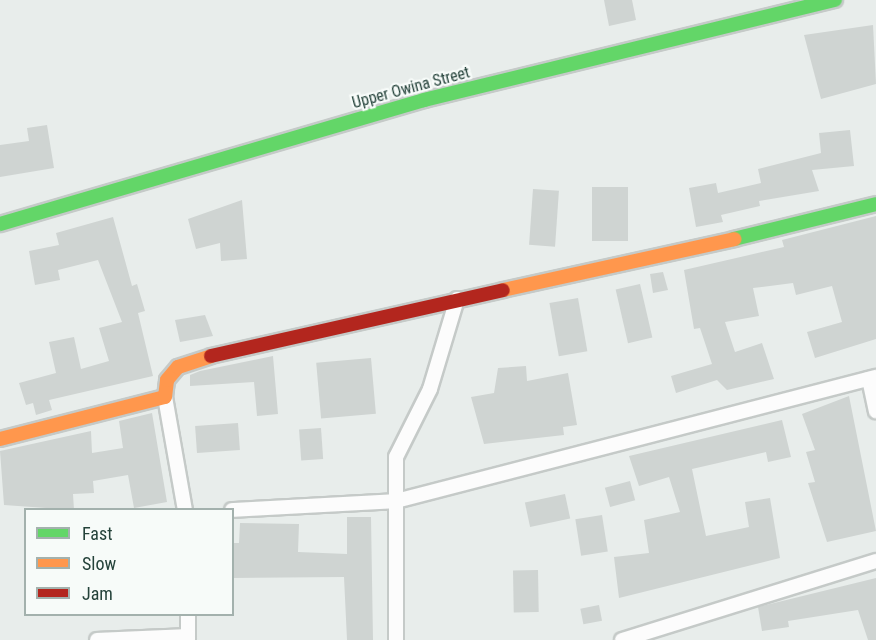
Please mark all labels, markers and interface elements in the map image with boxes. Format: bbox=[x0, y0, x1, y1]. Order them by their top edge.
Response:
street label: Upper Owina Street bbox=[350, 63, 472, 113]
legend bbox=[24, 508, 234, 616]
text: Fast bbox=[82, 523, 113, 544]
text: Slow bbox=[82, 553, 116, 574]
text: Jam bbox=[82, 583, 113, 604]

